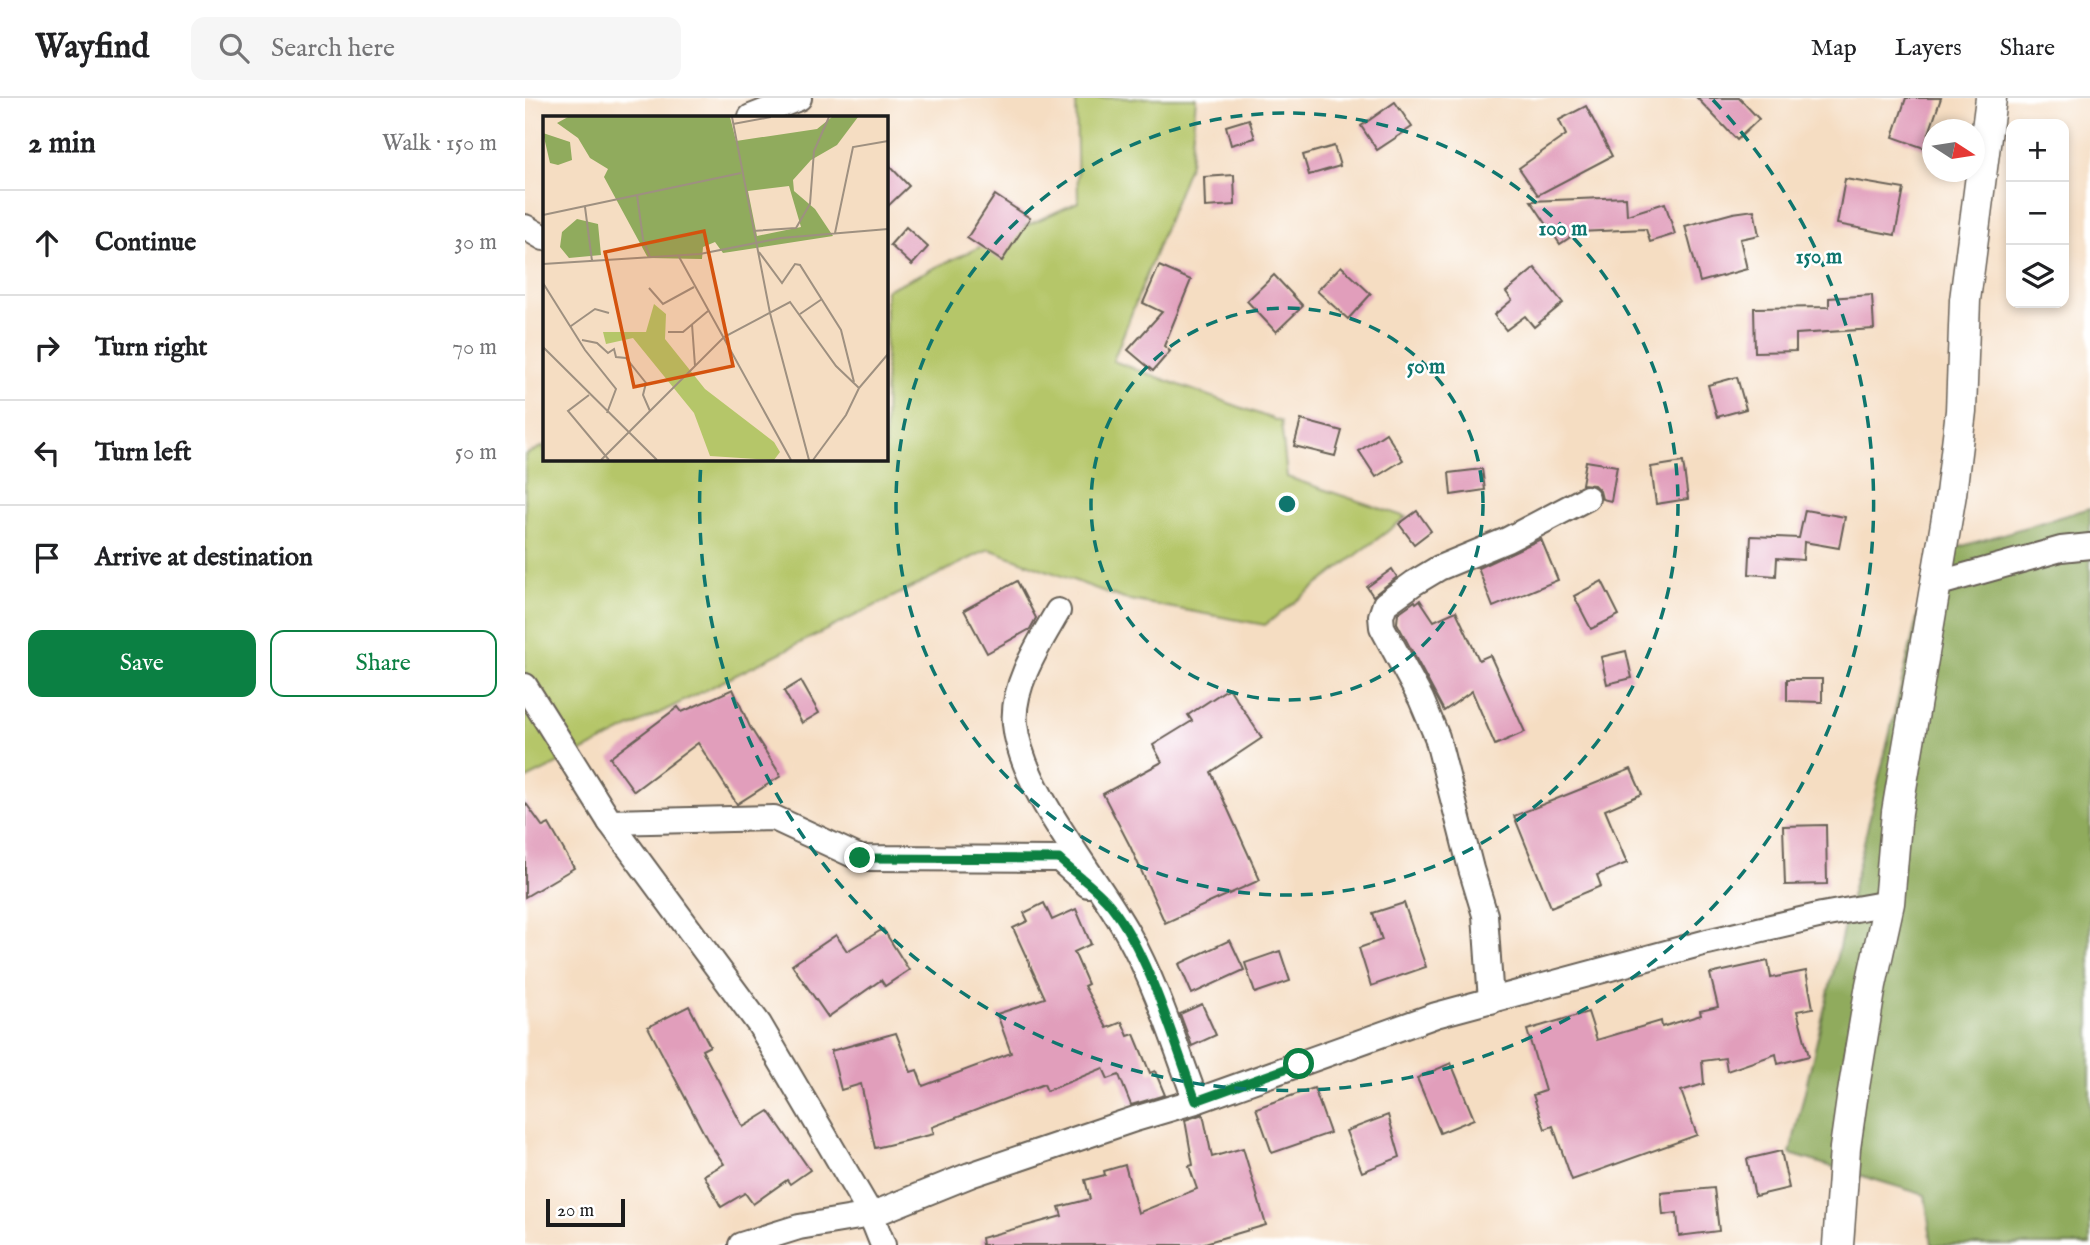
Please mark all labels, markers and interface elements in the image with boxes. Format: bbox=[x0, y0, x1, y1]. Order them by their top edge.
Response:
search box bbox=[191, 17, 681, 80]
text: Wayfind bbox=[35, 27, 149, 69]
icon: search bbox=[215, 29, 253, 67]
text: Search here bbox=[271, 32, 395, 65]
text: Map bbox=[1811, 33, 1857, 64]
text: Layers bbox=[1895, 33, 1962, 64]
text: Share bbox=[2000, 33, 2055, 64]
inset map bbox=[543, 116, 887, 460]
north arrow bbox=[1922, 119, 1985, 182]
map controls bbox=[2006, 119, 2069, 308]
button: + bbox=[2006, 119, 2069, 182]
text: 2 min bbox=[28, 125, 96, 163]
text: Walk · 150 m bbox=[382, 129, 497, 158]
button: − bbox=[2006, 182, 2069, 245]
text: 100 m bbox=[1538, 216, 1588, 243]
icon: ahead bbox=[28, 224, 66, 262]
text: Continue bbox=[95, 226, 196, 259]
text: 30 m bbox=[454, 228, 497, 257]
text: 150 m bbox=[1796, 244, 1843, 271]
button: layers bbox=[2006, 245, 2069, 308]
icon: right bbox=[28, 329, 66, 367]
text: Turn right bbox=[95, 331, 208, 364]
text: 70 m bbox=[452, 333, 497, 362]
text: 50 m bbox=[1407, 354, 1446, 381]
icon: left bbox=[28, 434, 66, 472]
text: Turn left bbox=[95, 436, 192, 469]
text: 50 m bbox=[455, 438, 497, 467]
centre of rings bbox=[1275, 492, 1299, 516]
icon: arrive bbox=[28, 539, 66, 577]
text: Arrive at destination bbox=[95, 541, 313, 574]
button: Save bbox=[28, 630, 256, 697]
button: Share bbox=[270, 630, 497, 697]
route end bbox=[844, 842, 875, 873]
route start bbox=[1283, 1048, 1314, 1079]
scale bar bbox=[546, 1196, 625, 1228]
text: 20 m bbox=[557, 1199, 594, 1223]

